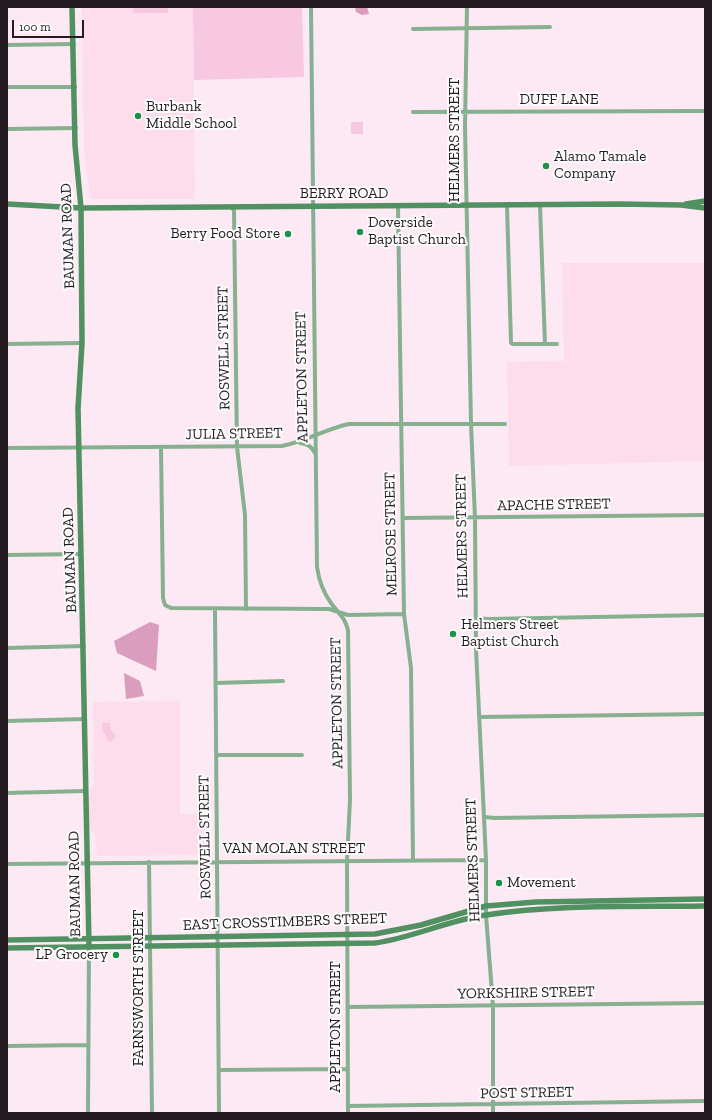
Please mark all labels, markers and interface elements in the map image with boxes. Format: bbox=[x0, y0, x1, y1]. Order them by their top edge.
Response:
scale bar bbox=[14, 12, 86, 38]
text: 100 m bbox=[19, 20, 51, 34]
street label: HELMERS STREET bbox=[446, 78, 464, 202]
street label: DUFF LANE bbox=[519, 91, 599, 109]
place label: Burbank Middle School bbox=[146, 98, 237, 133]
marker: Burbank Middle School bbox=[133, 111, 143, 121]
place label: Alamo Tamale Company bbox=[554, 148, 646, 183]
marker: Alamo Tamale Company bbox=[541, 161, 551, 171]
street label: BAUMAN ROAD bbox=[57, 183, 79, 289]
street label: BERRY ROAD bbox=[300, 185, 388, 203]
place label: Doverside Baptist Church bbox=[368, 214, 466, 249]
place label: Berry Food Store bbox=[171, 225, 280, 243]
marker: Doverside Baptist Church bbox=[355, 227, 365, 237]
marker: Berry Food Store bbox=[283, 229, 293, 239]
street label: ROSWELL STREET bbox=[214, 286, 234, 410]
street label: APPLETON STREET bbox=[292, 311, 312, 443]
street label: JULIA STREET bbox=[185, 424, 283, 444]
street label: MELROSE STREET bbox=[381, 472, 401, 596]
street label: HELMERS STREET bbox=[452, 474, 472, 598]
street label: APACHE STREET bbox=[497, 495, 611, 515]
street label: BAUMAN ROAD bbox=[59, 507, 81, 613]
place label: Helmers Street Baptist Church bbox=[461, 616, 559, 651]
marker: Helmers Street Baptist Church bbox=[448, 629, 458, 639]
street label: APPLETON STREET bbox=[327, 637, 347, 769]
street label: ROSWELL STREET bbox=[195, 775, 215, 899]
street label: HELMERS STREET bbox=[462, 797, 484, 923]
street label: BAUMAN ROAD bbox=[65, 831, 85, 937]
street label: VAN MOLAN STREET bbox=[223, 840, 365, 858]
place label: Movement bbox=[507, 874, 576, 892]
marker: Movement bbox=[494, 878, 504, 888]
street label: EAST CROSSTIMBERS STREET bbox=[183, 909, 387, 935]
street label: FARNSWORTH STREET bbox=[130, 910, 148, 1066]
place label: LP Grocery bbox=[36, 946, 108, 964]
marker: LP Grocery bbox=[111, 950, 121, 960]
street label: APPLETON STREET bbox=[327, 961, 345, 1093]
street label: YORKSHIRE STREET bbox=[457, 983, 595, 1003]
street label: POST STREET bbox=[480, 1083, 574, 1103]

